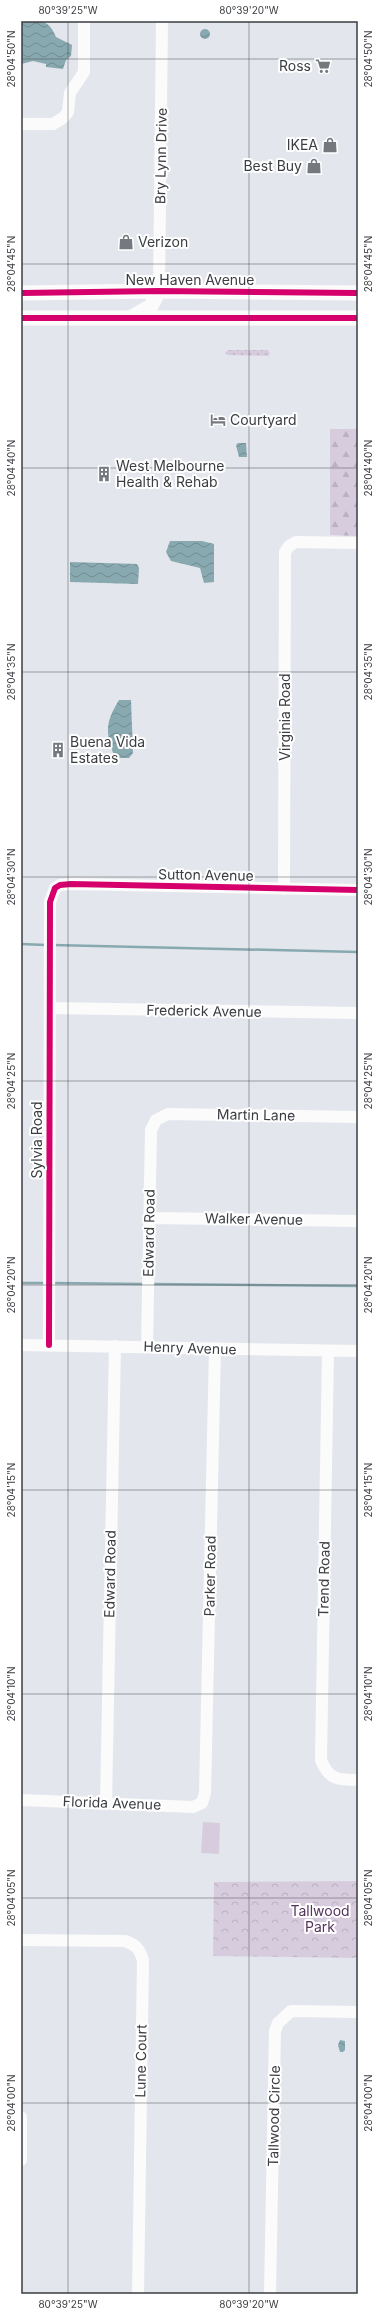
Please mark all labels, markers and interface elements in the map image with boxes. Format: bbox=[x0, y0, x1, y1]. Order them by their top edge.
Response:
text: 80°39'25"W bbox=[38, 4, 98, 16]
text: 80°39'20"W bbox=[219, 4, 279, 16]
text: 28°04'50"N bbox=[5, 30, 17, 88]
text: 28°04'50"N bbox=[362, 30, 374, 88]
place label: Ross bbox=[279, 57, 311, 74]
supermarket icon: Ross bbox=[314, 57, 332, 75]
street label: Bry Lynn Drive bbox=[151, 108, 170, 204]
place label: IKEA bbox=[287, 136, 318, 153]
shop icon: IKEA bbox=[321, 136, 339, 154]
place label: Best Buy bbox=[243, 157, 302, 174]
shop icon: Best Buy bbox=[305, 157, 323, 175]
shop icon: Verizon bbox=[117, 233, 135, 251]
place label: Verizon bbox=[138, 233, 188, 250]
text: 28°04'45"N bbox=[5, 236, 17, 292]
text: 28°04'45"N bbox=[362, 236, 374, 292]
street label: New Haven Avenue bbox=[125, 271, 255, 288]
hotel icon: Courtyard bbox=[209, 411, 227, 429]
place label: Courtyard bbox=[230, 411, 297, 428]
text: 28°04'40"N bbox=[5, 440, 17, 496]
text: 28°04'40"N bbox=[362, 440, 374, 496]
place label: West Melbourne Health & Rehab bbox=[116, 457, 225, 490]
building icon: West Melbourne Health & Rehab bbox=[95, 465, 113, 483]
text: 28°04'35"N bbox=[5, 644, 17, 700]
text: 28°04'35"N bbox=[362, 644, 374, 700]
street label: Virginia Road bbox=[276, 673, 293, 761]
place label: Buena Vida Estates bbox=[70, 733, 145, 766]
building icon: Buena Vida Estates bbox=[49, 741, 67, 759]
text: 28°04'30"N bbox=[5, 848, 17, 906]
text: 28°04'30"N bbox=[362, 848, 374, 906]
street label: Sutton Avenue bbox=[158, 865, 254, 884]
street label: Frederick Avenue bbox=[146, 1001, 262, 1020]
text: 28°04'25"N bbox=[5, 1053, 17, 1109]
text: 28°04'25"N bbox=[362, 1053, 374, 1109]
street label: Sylvia Road bbox=[28, 1101, 45, 1179]
street label: Martin Lane bbox=[217, 1105, 295, 1124]
street label: Edward Road bbox=[139, 1189, 158, 1277]
street label: Walker Avenue bbox=[205, 1209, 303, 1228]
text: 28°04'20"N bbox=[5, 1256, 17, 1314]
text: 28°04'20"N bbox=[362, 1256, 374, 1314]
street label: Henry Avenue bbox=[143, 1337, 237, 1358]
text: 28°04'15"N bbox=[5, 1463, 17, 1517]
text: 28°04'15"N bbox=[362, 1463, 374, 1517]
street label: Edward Road bbox=[100, 1530, 119, 1618]
street label: Parker Road bbox=[200, 1535, 219, 1617]
street label: Trend Road bbox=[314, 1541, 333, 1617]
text: 28°04'10"N bbox=[5, 1666, 17, 1722]
text: 28°04'10"N bbox=[362, 1666, 374, 1722]
street label: Florida Avenue bbox=[63, 1792, 162, 1813]
text: 28°04'05"N bbox=[5, 1869, 17, 1927]
text: 28°04'05"N bbox=[362, 1869, 374, 1927]
park label: Tallwood Park bbox=[290, 1902, 350, 1935]
street label: Lune Court bbox=[131, 2024, 150, 2098]
street label: Tallwood Circle bbox=[264, 2065, 283, 2167]
text: 28°04'00"N bbox=[5, 2074, 17, 2132]
text: 28°04'00"N bbox=[362, 2074, 374, 2132]
text: 80°39'25"W bbox=[38, 2298, 98, 2310]
text: 80°39'20"W bbox=[219, 2298, 279, 2310]

